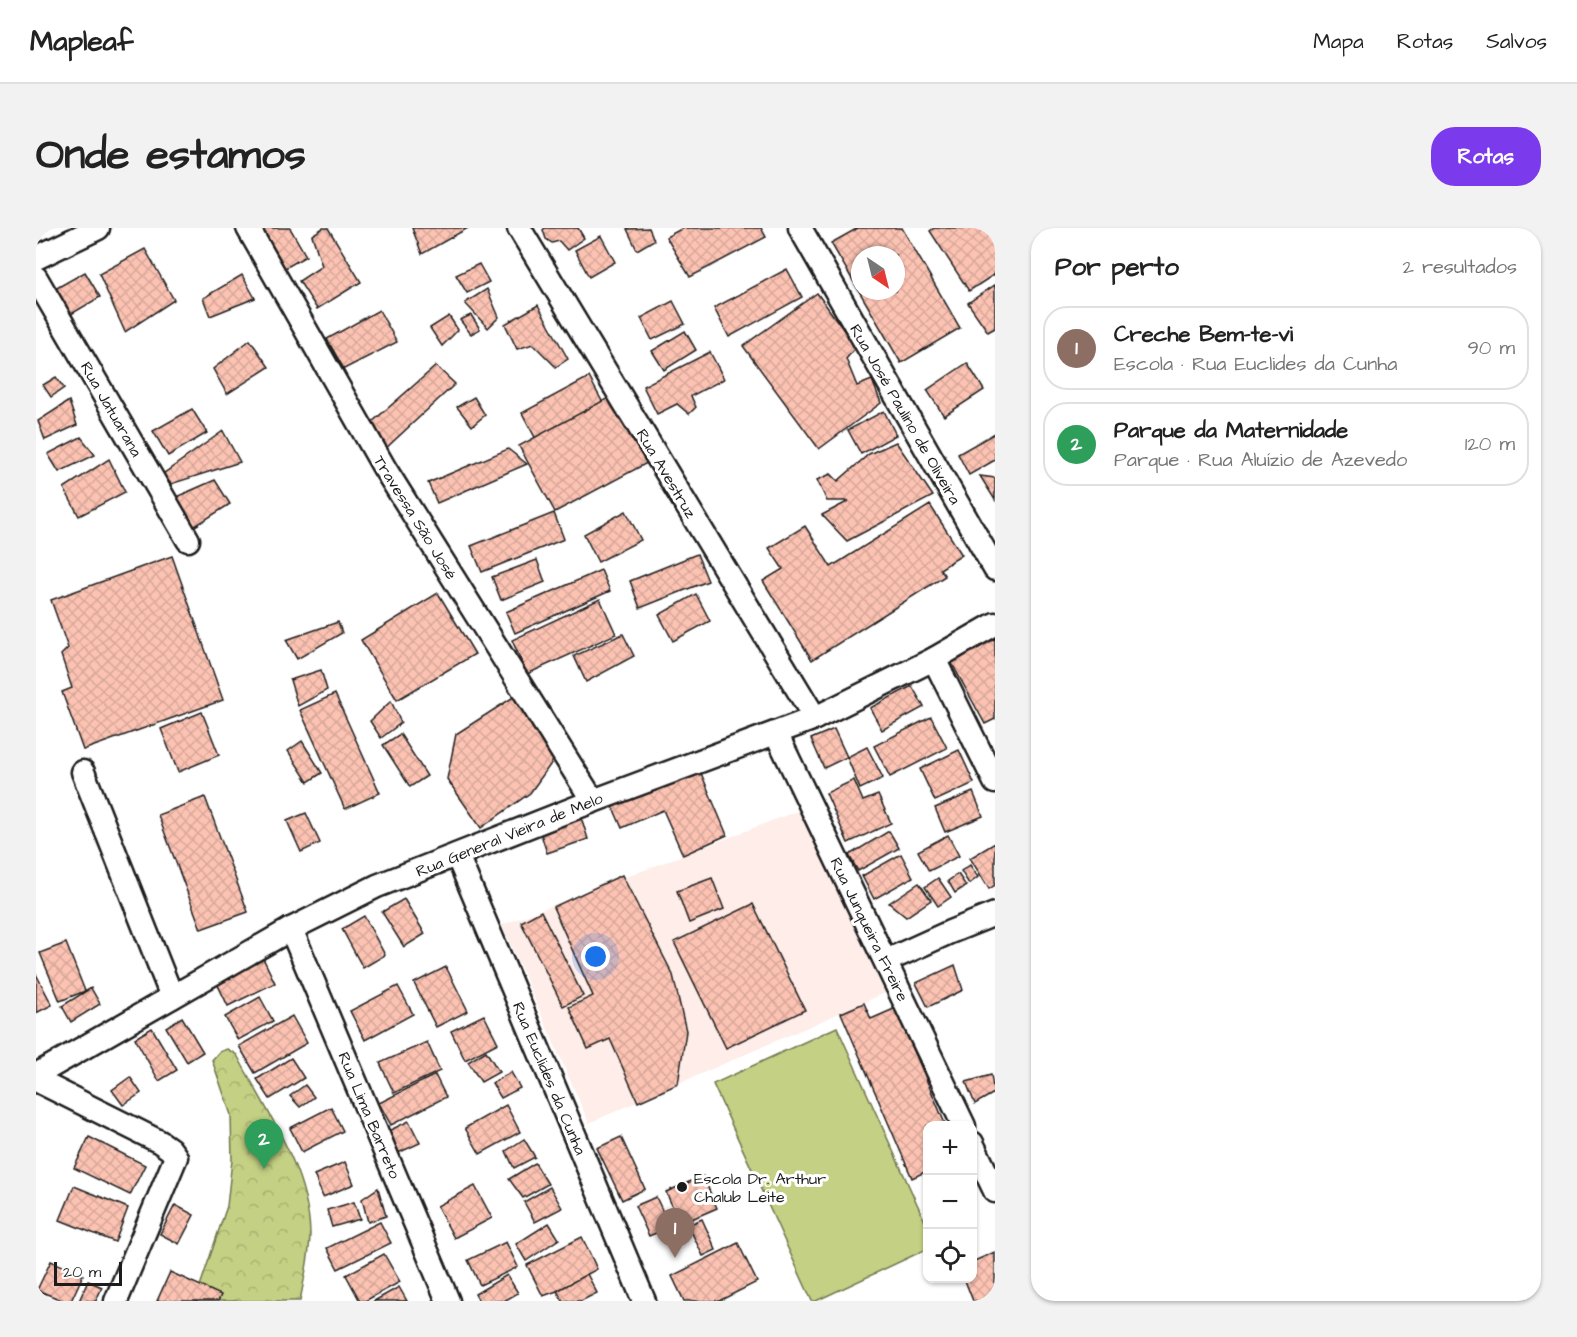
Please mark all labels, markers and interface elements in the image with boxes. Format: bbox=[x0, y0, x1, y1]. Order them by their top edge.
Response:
text: Mapleaf bbox=[30, 22, 133, 61]
text: Mapa bbox=[1313, 27, 1364, 56]
text: Rotas bbox=[1397, 27, 1453, 56]
text: Salvos bbox=[1486, 27, 1547, 56]
text: Onde estamos bbox=[36, 127, 306, 185]
button: Rotas bbox=[1431, 127, 1541, 186]
north arrow bbox=[851, 246, 905, 300]
text: Por perto bbox=[1055, 249, 1179, 285]
text: 2 resultados bbox=[1403, 253, 1517, 281]
text: Creche Bem-te-vi bbox=[1114, 319, 1293, 350]
street label: Rua José Paulino de Oliveira bbox=[844, 320, 966, 509]
text: 1 bbox=[1075, 334, 1078, 362]
text: 90 m bbox=[1467, 334, 1515, 362]
text: Escola · Rua Euclides da Cunha bbox=[1114, 350, 1397, 378]
street label: Rua Jatuarana bbox=[75, 358, 147, 461]
text: Parque da Maternidade bbox=[1114, 415, 1348, 446]
street label: Rua Avestruz bbox=[631, 425, 702, 522]
text: 2 bbox=[1071, 430, 1082, 458]
text: 120 m bbox=[1465, 430, 1515, 458]
text: Parque · Rua Aluízio de Azevedo bbox=[1114, 446, 1407, 474]
street label: Travessa São José bbox=[368, 451, 462, 584]
street label: Rua General Vieira de Melo bbox=[413, 787, 606, 883]
street label: Rua Junqueira Freire bbox=[825, 854, 914, 1006]
your location bbox=[581, 942, 610, 971]
street label: Rua Euclides da Cunha bbox=[507, 998, 591, 1158]
street label: Rua Lima Barreto bbox=[332, 1049, 406, 1182]
pin: 2 bbox=[244, 1120, 284, 1169]
map controls bbox=[923, 1121, 977, 1283]
button: + bbox=[923, 1121, 977, 1175]
place label: Escola Dr. Arthur Chalub Leite bbox=[694, 1168, 826, 1208]
button: − bbox=[923, 1175, 977, 1229]
marker: Escola Dr. Arthur Chalub Leite bbox=[675, 1180, 689, 1194]
pin: 1 bbox=[656, 1208, 694, 1258]
button: locate bbox=[923, 1229, 977, 1283]
scale bar bbox=[54, 1259, 122, 1286]
text: 20 m bbox=[63, 1261, 101, 1283]

